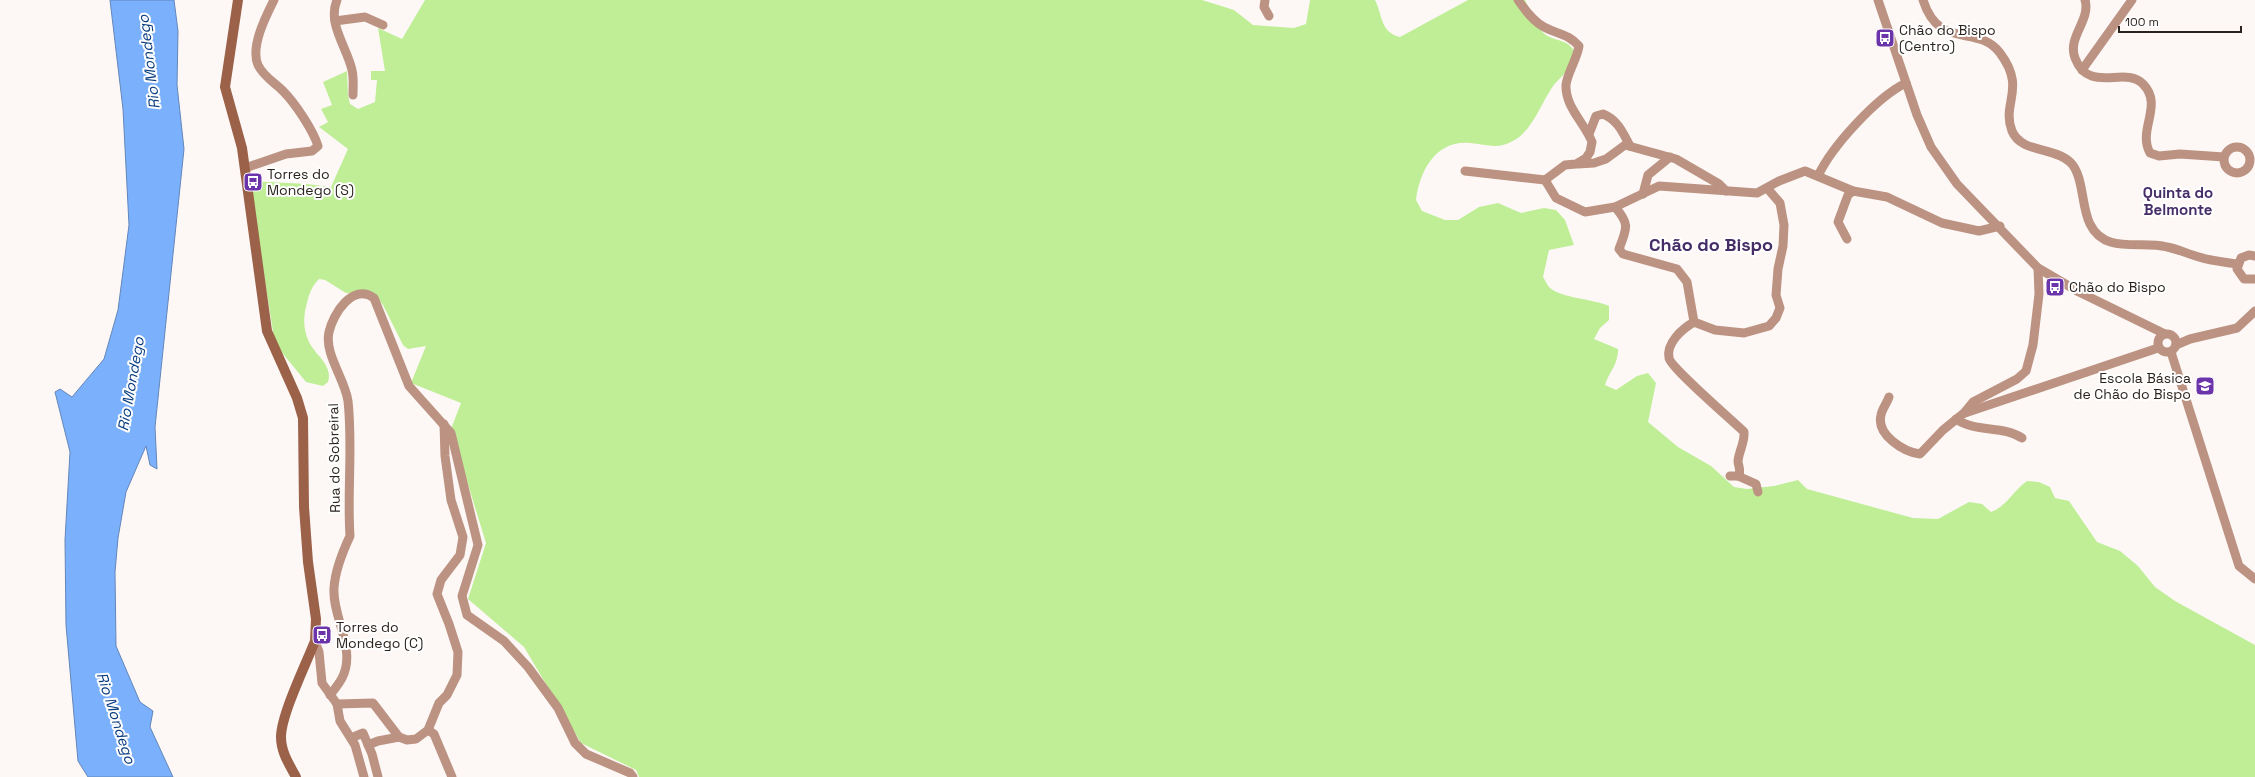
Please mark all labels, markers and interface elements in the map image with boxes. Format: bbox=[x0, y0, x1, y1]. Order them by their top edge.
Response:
scale bar bbox=[2119, 8, 2241, 34]
water label: Rio Mondego bbox=[133, 13, 164, 110]
text: 100 m bbox=[2125, 14, 2159, 30]
place label: Chão do Bispo (Centro) bbox=[1899, 21, 1996, 55]
bus stop icon: Chão do Bispo (Centro) bbox=[1874, 27, 1896, 49]
place label: Torres do Mondego (S) bbox=[267, 165, 354, 199]
bus stop icon: Torres do Mondego (S) bbox=[242, 171, 264, 193]
district label: Quinta do Belmonte bbox=[2143, 183, 2213, 219]
district label: Chão do Bispo bbox=[1649, 233, 1773, 256]
bus stop icon: Chão do Bispo bbox=[2044, 276, 2066, 298]
place label: Chão do Bispo bbox=[2069, 278, 2166, 296]
water label: Rio Mondego bbox=[113, 335, 148, 432]
place label: Escola Básica de Chão do Bispo bbox=[2073, 369, 2191, 403]
school or university icon: Escola Básica de Chão do Bispo bbox=[2194, 375, 2216, 397]
street label: Rua do Sobreiral bbox=[324, 403, 344, 513]
place label: Torres do Mondego (C) bbox=[336, 618, 423, 652]
bus stop icon: Torres do Mondego (C) bbox=[311, 624, 333, 646]
water label: Rio Mondego bbox=[93, 670, 140, 767]

